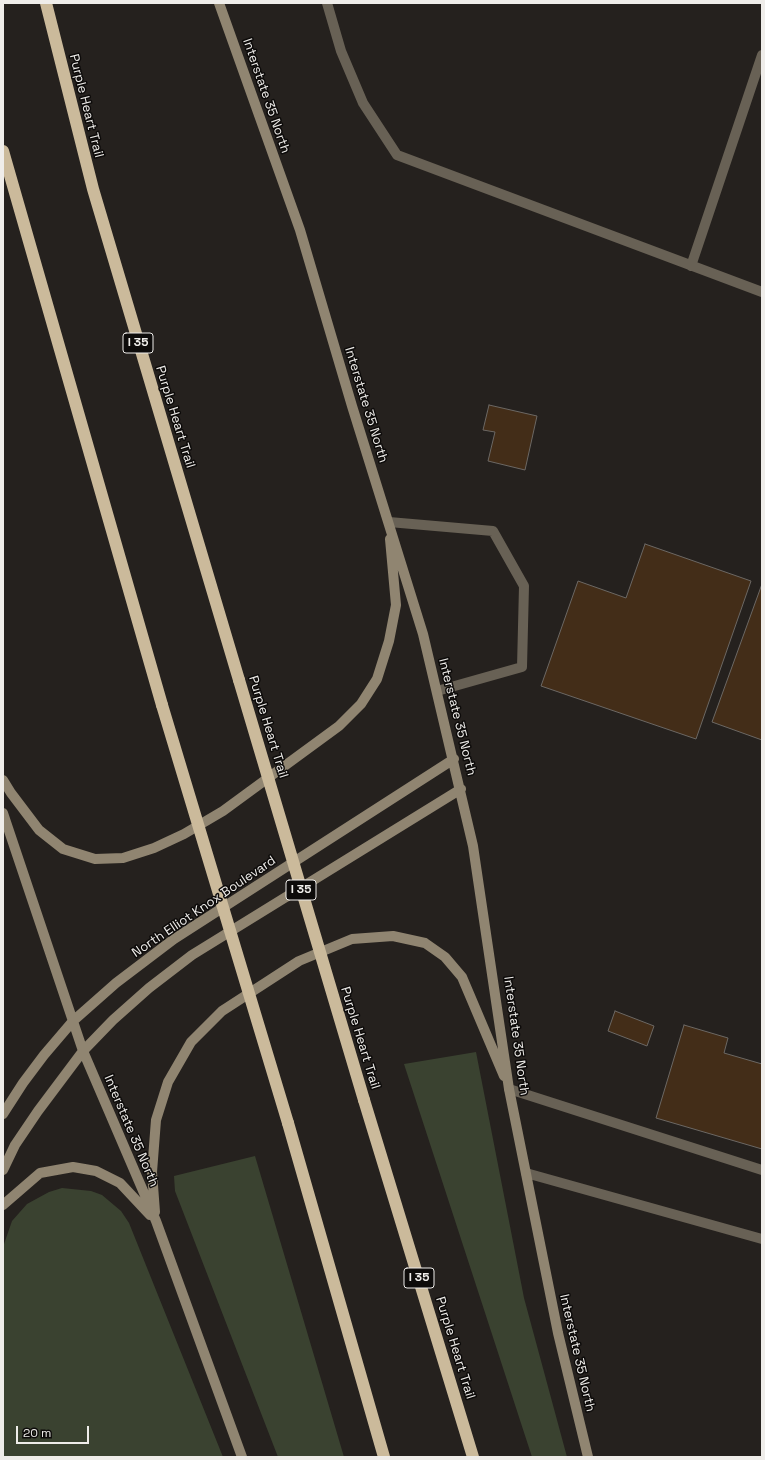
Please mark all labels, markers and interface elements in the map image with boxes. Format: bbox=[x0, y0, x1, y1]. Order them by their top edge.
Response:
street label: Interstate 35 North bbox=[239, 37, 293, 155]
street label: Purple Heart Trail bbox=[66, 53, 106, 159]
road number: I 35 bbox=[123, 333, 153, 353]
street label: Interstate 35 North bbox=[341, 345, 391, 465]
street label: Purple Heart Trail bbox=[152, 364, 198, 470]
street label: Interstate 35 North bbox=[435, 657, 479, 777]
street label: Purple Heart Trail bbox=[245, 674, 291, 780]
street label: North Elliot Knox Boulevard bbox=[129, 853, 279, 961]
road number: I 35 bbox=[286, 880, 316, 900]
street label: Interstate 35 North bbox=[500, 975, 532, 1097]
street label: Purple Heart Trail bbox=[337, 985, 383, 1091]
street label: Interstate 35 North bbox=[100, 1073, 162, 1189]
road number: I 35 bbox=[404, 1268, 434, 1288]
street label: Interstate 35 North bbox=[556, 1293, 598, 1413]
street label: Purple Heart Trail bbox=[432, 1295, 478, 1401]
scale bar bbox=[18, 1418, 91, 1444]
text: 20 m bbox=[23, 1425, 51, 1441]

